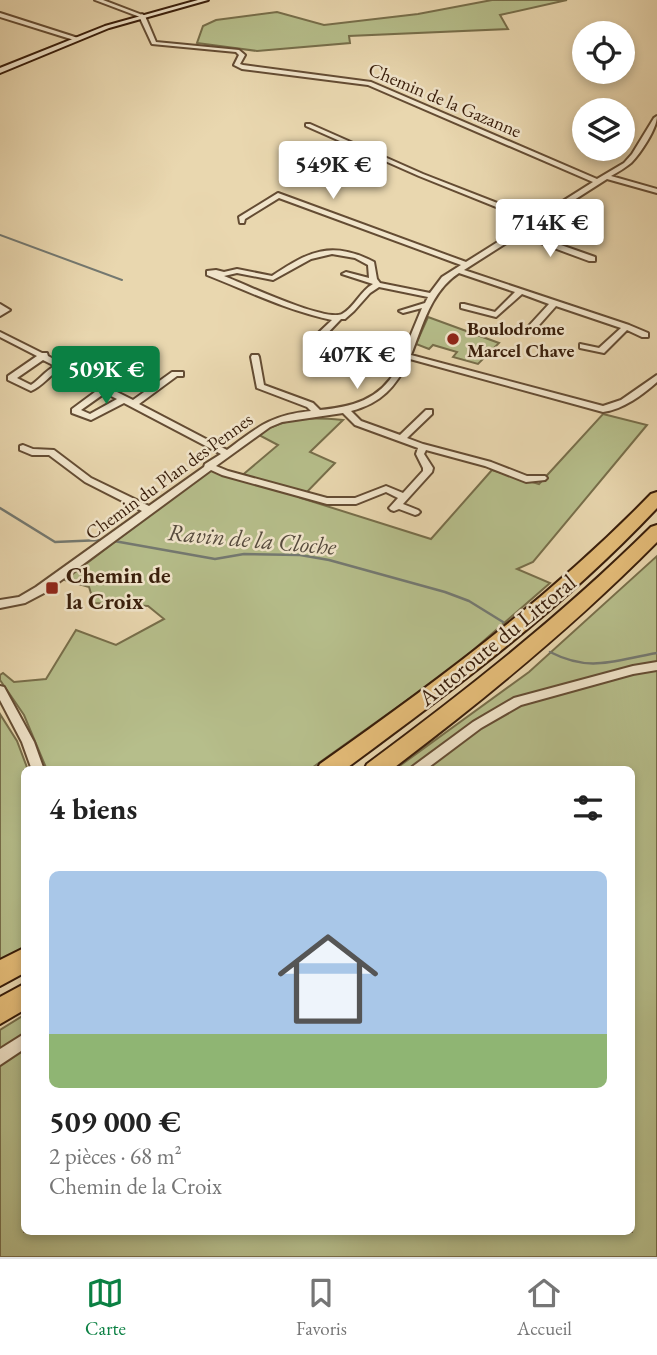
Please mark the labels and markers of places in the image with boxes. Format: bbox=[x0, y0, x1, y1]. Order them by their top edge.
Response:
pin: 549K € bbox=[276, 142, 390, 201]
pin: 714K € bbox=[493, 200, 607, 259]
place label: Boulodrome Marcel Chave bbox=[467, 316, 574, 363]
marker: Boulodrome Marcel Chave bbox=[445, 331, 461, 347]
pin: 407K € bbox=[300, 332, 414, 391]
pin: 509K € bbox=[49, 346, 163, 406]
place label: Chemin de la Croix bbox=[66, 560, 171, 616]
marker: Chemin de la Croix bbox=[44, 580, 60, 596]

